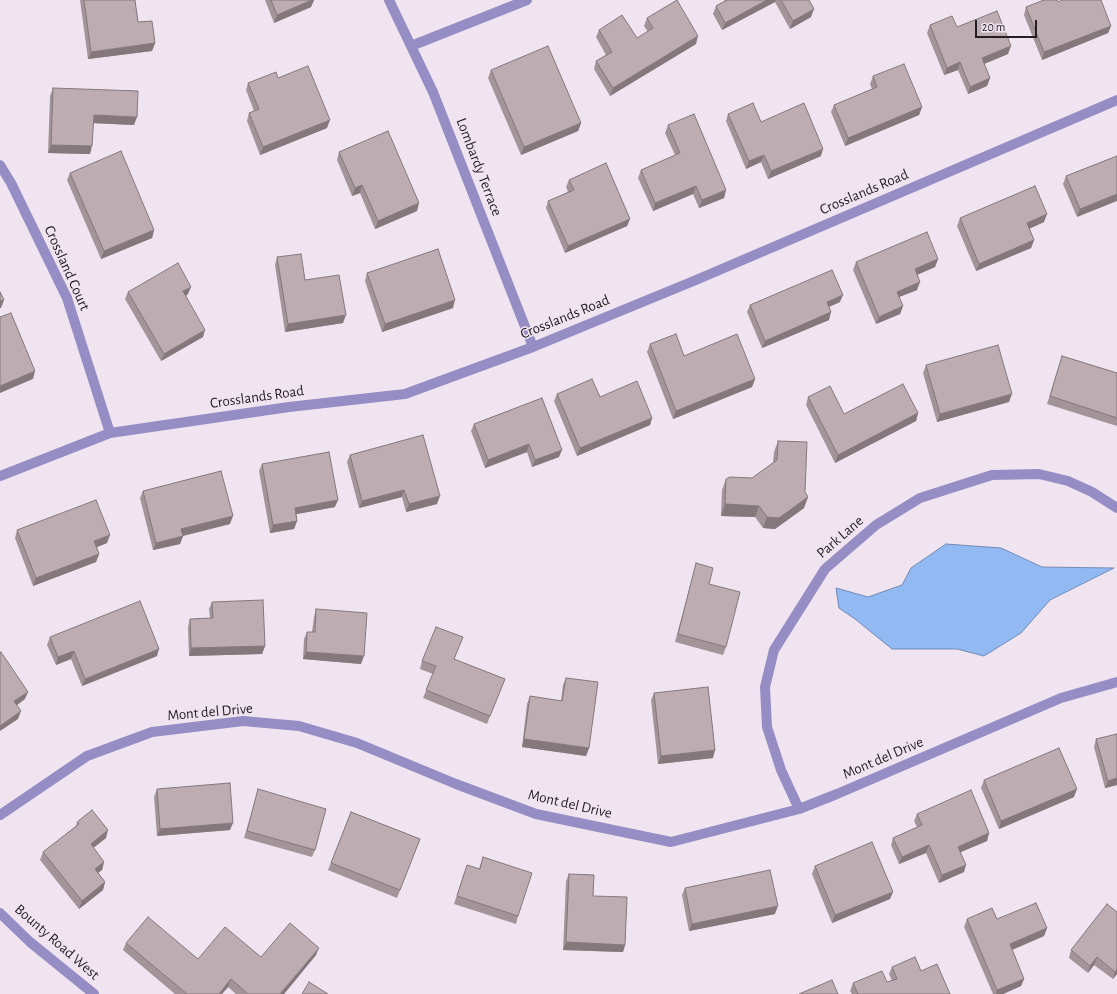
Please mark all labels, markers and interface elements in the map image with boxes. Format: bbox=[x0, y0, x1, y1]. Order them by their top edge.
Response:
scale bar bbox=[977, 12, 1039, 38]
text: 20 m bbox=[982, 21, 1005, 33]
street label: Lombardy Terrace bbox=[452, 115, 506, 219]
street label: Crosslands Road bbox=[817, 165, 911, 219]
street label: Crossland Court bbox=[40, 223, 94, 313]
street label: Crosslands Road bbox=[518, 291, 612, 343]
street label: Crosslands Road bbox=[209, 382, 305, 412]
street label: Park Lane bbox=[813, 512, 867, 562]
street label: Mont del Drive bbox=[166, 699, 254, 725]
street label: Mont del Drive bbox=[840, 733, 926, 783]
street label: Mont del Drive bbox=[526, 786, 614, 822]
street label: Bounty Road West bbox=[11, 900, 103, 984]

